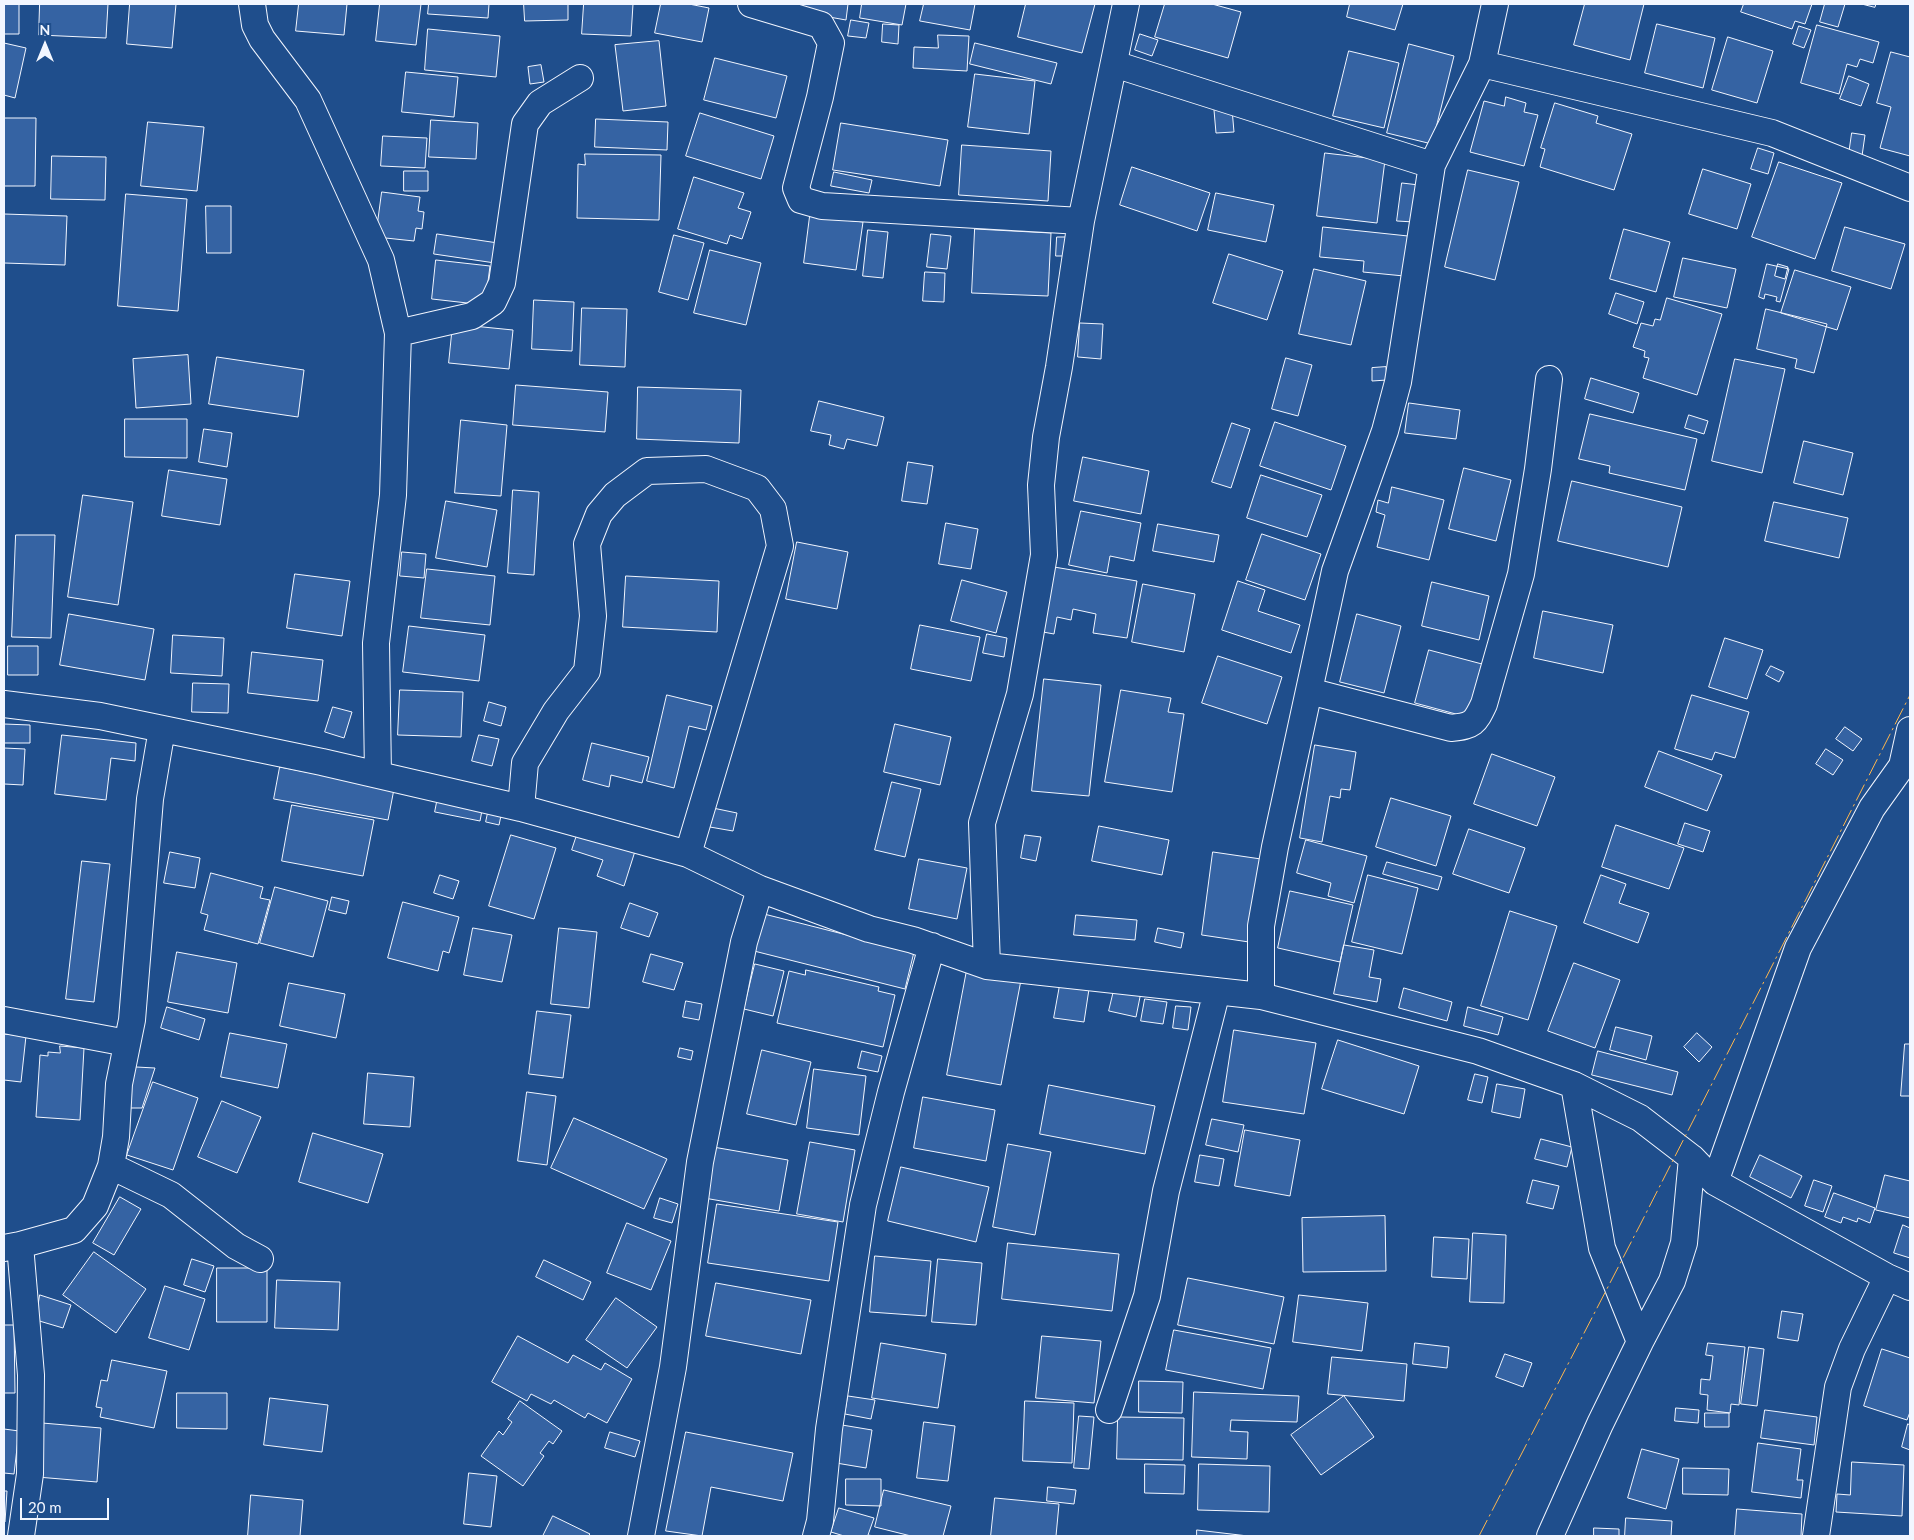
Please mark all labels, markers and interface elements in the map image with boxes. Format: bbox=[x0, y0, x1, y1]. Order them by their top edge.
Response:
north arrow bbox=[20, 20, 70, 70]
text: N bbox=[40, 21, 50, 38]
scale bar bbox=[22, 1488, 111, 1520]
text: 20 m bbox=[28, 1498, 62, 1516]

